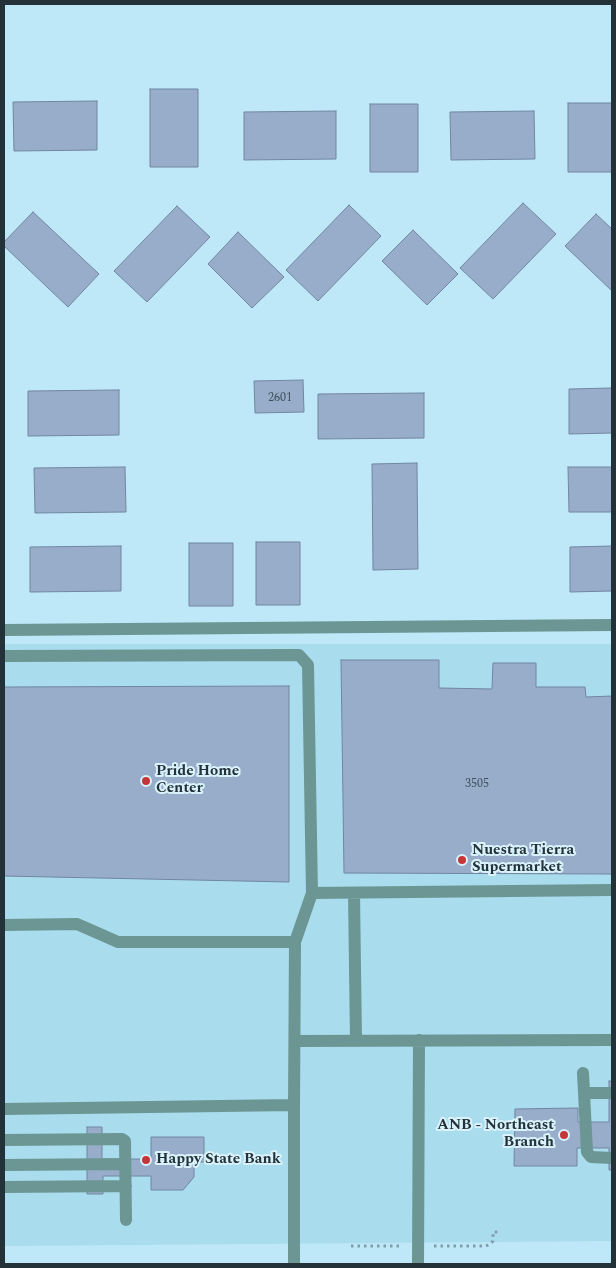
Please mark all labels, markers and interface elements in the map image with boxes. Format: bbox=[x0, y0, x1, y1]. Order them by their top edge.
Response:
house number: 2601 bbox=[268, 392, 292, 406]
place label: Pride Home Center bbox=[156, 763, 239, 798]
marker: Pride Home Center bbox=[140, 775, 152, 787]
house number: 3505 bbox=[465, 778, 489, 792]
place label: Nuestra Tierra Supermarket bbox=[472, 842, 574, 877]
marker: Nuestra Tierra Supermarket bbox=[456, 854, 468, 866]
place label: ANB - Northeast Branch bbox=[437, 1117, 554, 1152]
marker: ANB - Northeast Branch bbox=[558, 1129, 570, 1141]
place label: Happy State Bank bbox=[156, 1151, 281, 1169]
marker: Happy State Bank bbox=[140, 1154, 152, 1166]

